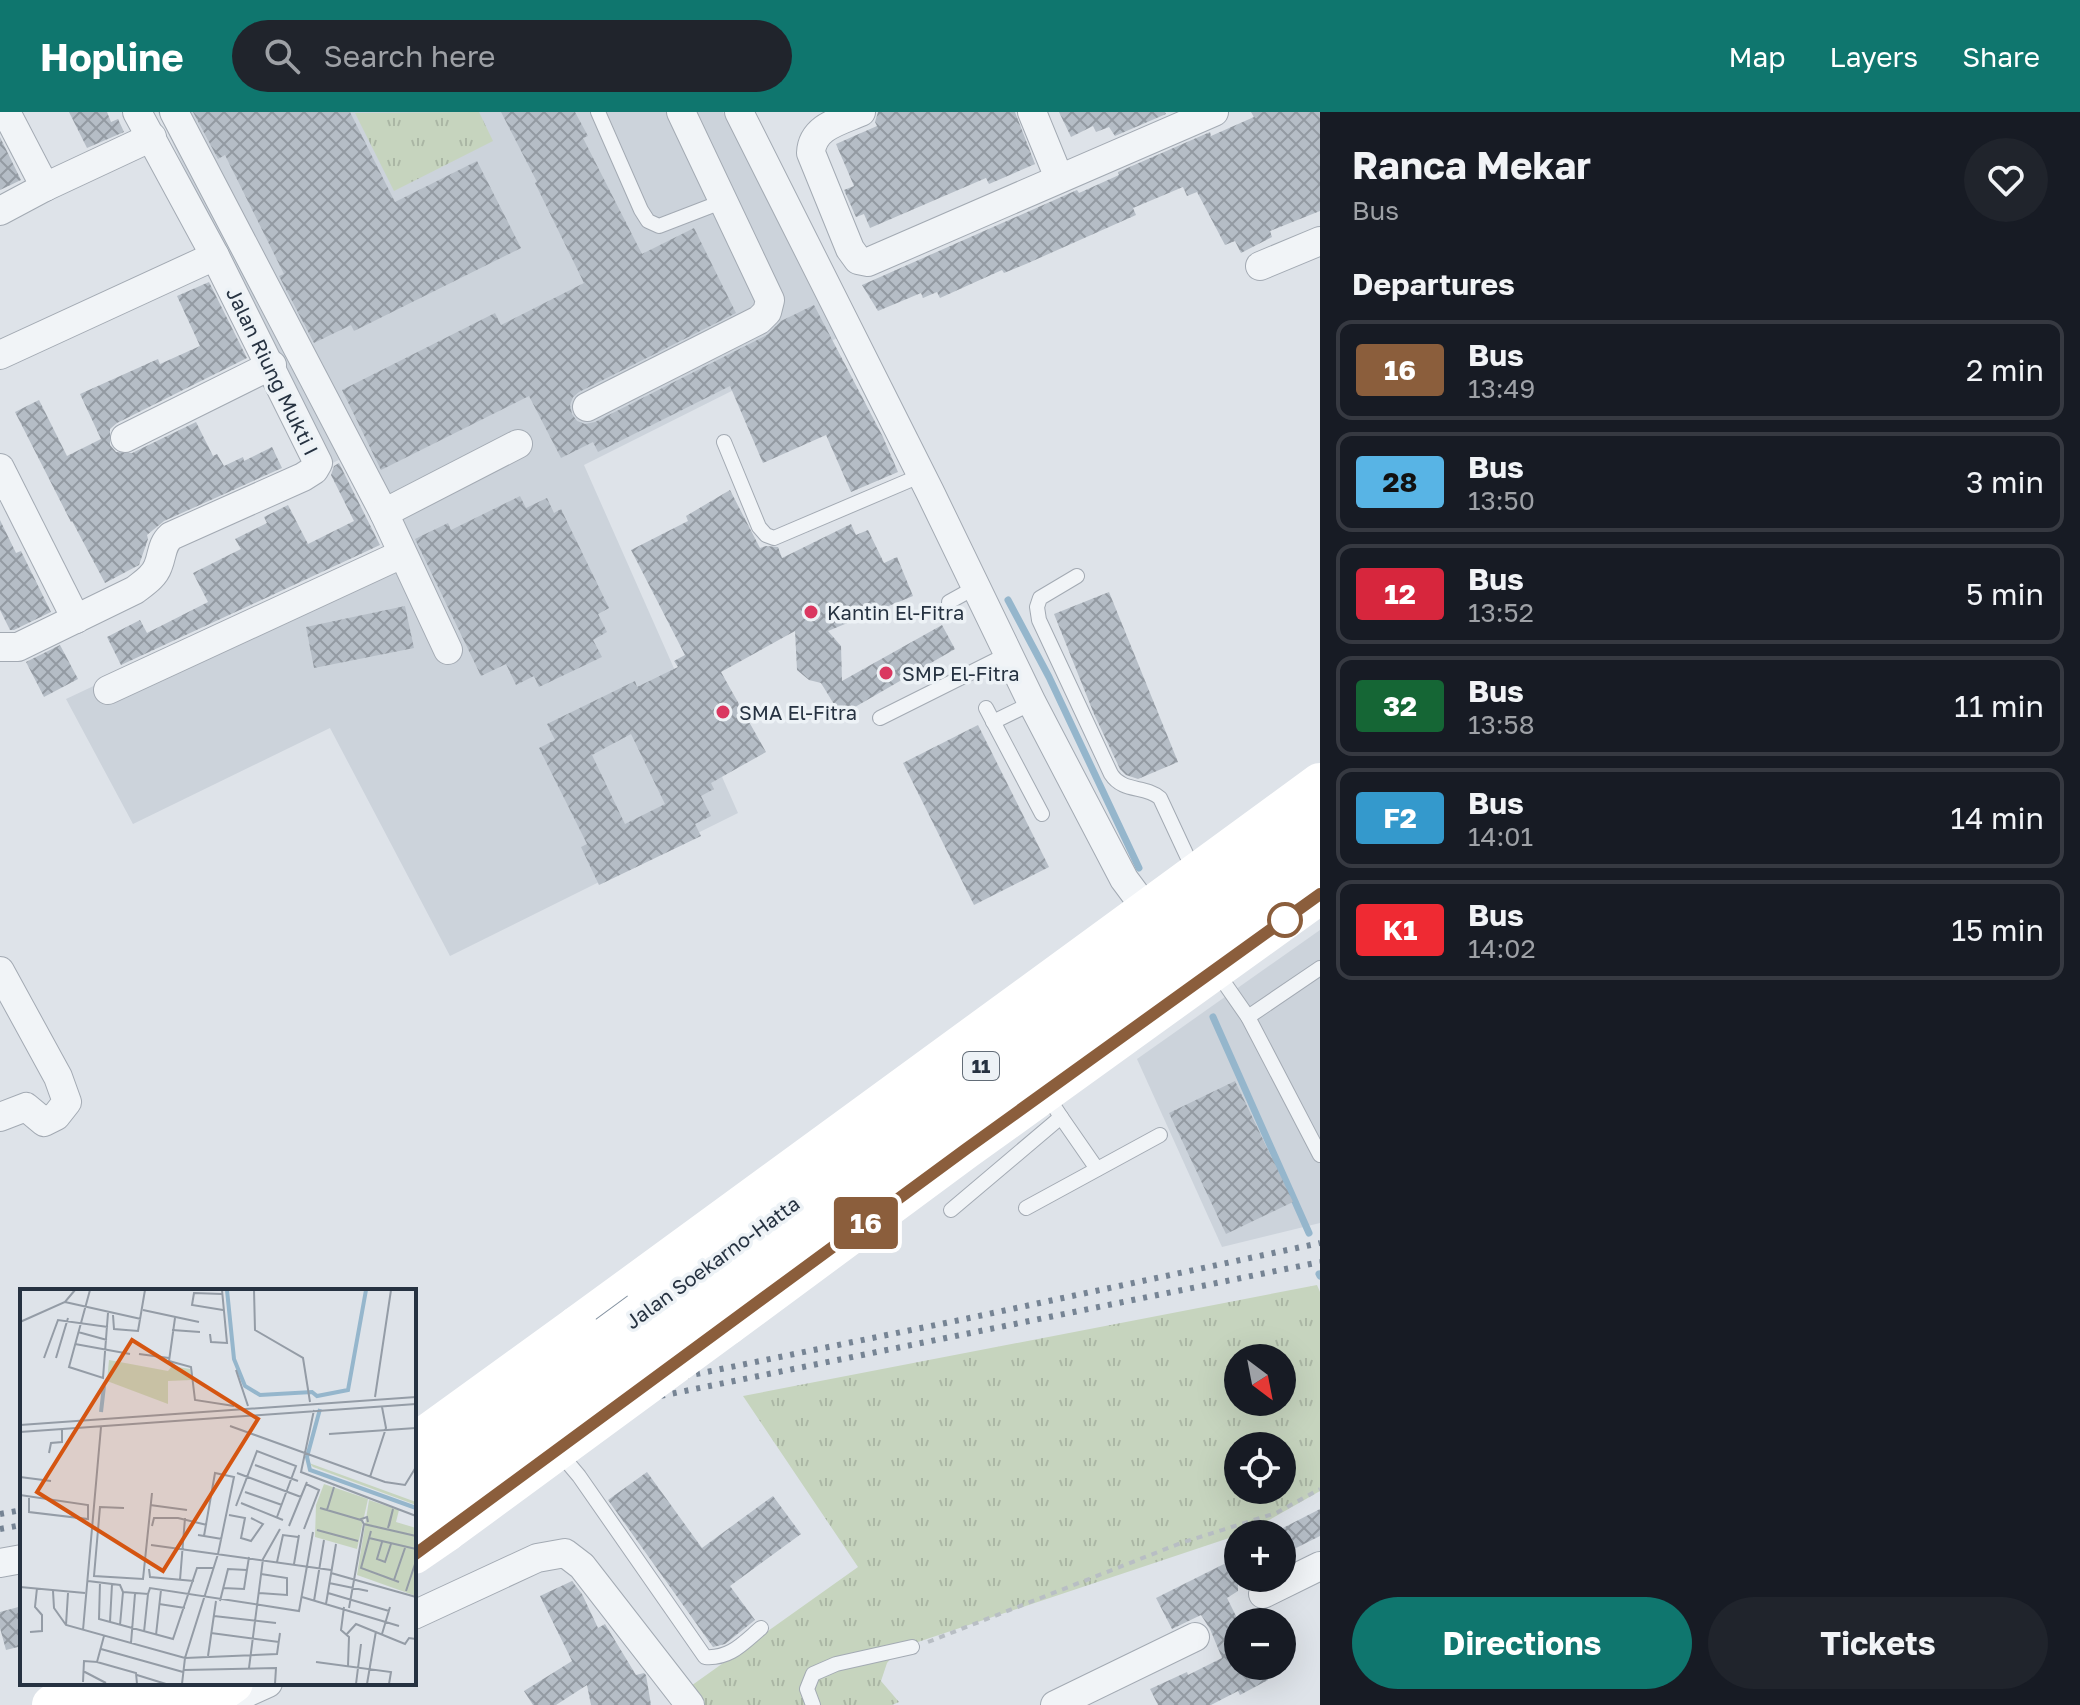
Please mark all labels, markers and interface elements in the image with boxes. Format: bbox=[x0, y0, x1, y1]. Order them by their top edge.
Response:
search box bbox=[232, 20, 792, 92]
text: Hopline bbox=[40, 34, 184, 79]
icon: search bbox=[260, 34, 304, 78]
text: Search here bbox=[324, 38, 496, 74]
text: Map bbox=[1728, 40, 1786, 73]
text: Layers bbox=[1830, 40, 1918, 73]
text: Share bbox=[1962, 40, 2040, 73]
button: heart bbox=[1964, 138, 2048, 222]
text: Ranca Mekar bbox=[1352, 142, 1591, 187]
text: Bus bbox=[1352, 195, 1399, 226]
text: Departures bbox=[1352, 266, 1515, 302]
street label: Jalan Riung Mukti I bbox=[222, 283, 324, 459]
text: Bus bbox=[1468, 337, 1524, 373]
text: 2 min bbox=[1966, 352, 2044, 388]
text: 16 bbox=[1384, 353, 1416, 386]
text: 13:49 bbox=[1468, 373, 1535, 404]
text: Bus bbox=[1468, 449, 1524, 485]
text: 3 min bbox=[1966, 464, 2044, 500]
text: 28 bbox=[1382, 465, 1418, 498]
text: 13:50 bbox=[1468, 485, 1535, 516]
text: Bus bbox=[1468, 561, 1524, 597]
text: 5 min bbox=[1966, 576, 2044, 612]
text: 12 bbox=[1384, 577, 1416, 610]
text: 13:52 bbox=[1468, 597, 1534, 628]
place label: Kantin El-Fitra bbox=[827, 600, 964, 624]
marker: Kantin El-Fitra bbox=[802, 603, 820, 621]
place label: SMP El-Fitra bbox=[902, 661, 1020, 685]
marker: SMP El-Fitra bbox=[877, 664, 895, 682]
text: Bus bbox=[1468, 673, 1524, 709]
text: 11 min bbox=[1954, 688, 2044, 724]
text: 32 bbox=[1383, 689, 1417, 722]
place label: SMA El-Fitra bbox=[739, 700, 857, 724]
marker: SMA El-Fitra bbox=[714, 703, 732, 721]
text: 13:58 bbox=[1468, 709, 1535, 740]
text: Bus bbox=[1468, 785, 1524, 821]
text: 14 min bbox=[1951, 800, 2044, 836]
text: F2 bbox=[1383, 801, 1417, 834]
text: 14:01 bbox=[1468, 821, 1533, 852]
text: Bus bbox=[1468, 897, 1524, 933]
unlabelled marker bbox=[1268, 903, 1302, 937]
text: 15 min bbox=[1952, 912, 2044, 948]
text: K1 bbox=[1383, 913, 1417, 946]
text: 14:02 bbox=[1468, 933, 1535, 964]
road number: 11 bbox=[963, 1052, 999, 1080]
street label: Jalan Soekarno-Hatta bbox=[620, 1191, 804, 1333]
line badge: 16 bbox=[830, 1197, 902, 1249]
text: 16 bbox=[850, 1206, 882, 1239]
inset map bbox=[20, 1289, 416, 1685]
north arrow bbox=[1224, 1344, 1296, 1416]
map controls bbox=[1224, 1344, 1296, 1680]
button: locate bbox=[1224, 1432, 1296, 1504]
button: + bbox=[1224, 1520, 1296, 1592]
button: Directions bbox=[1352, 1597, 1692, 1689]
button: Tickets bbox=[1708, 1597, 2048, 1689]
button: − bbox=[1224, 1608, 1296, 1680]

